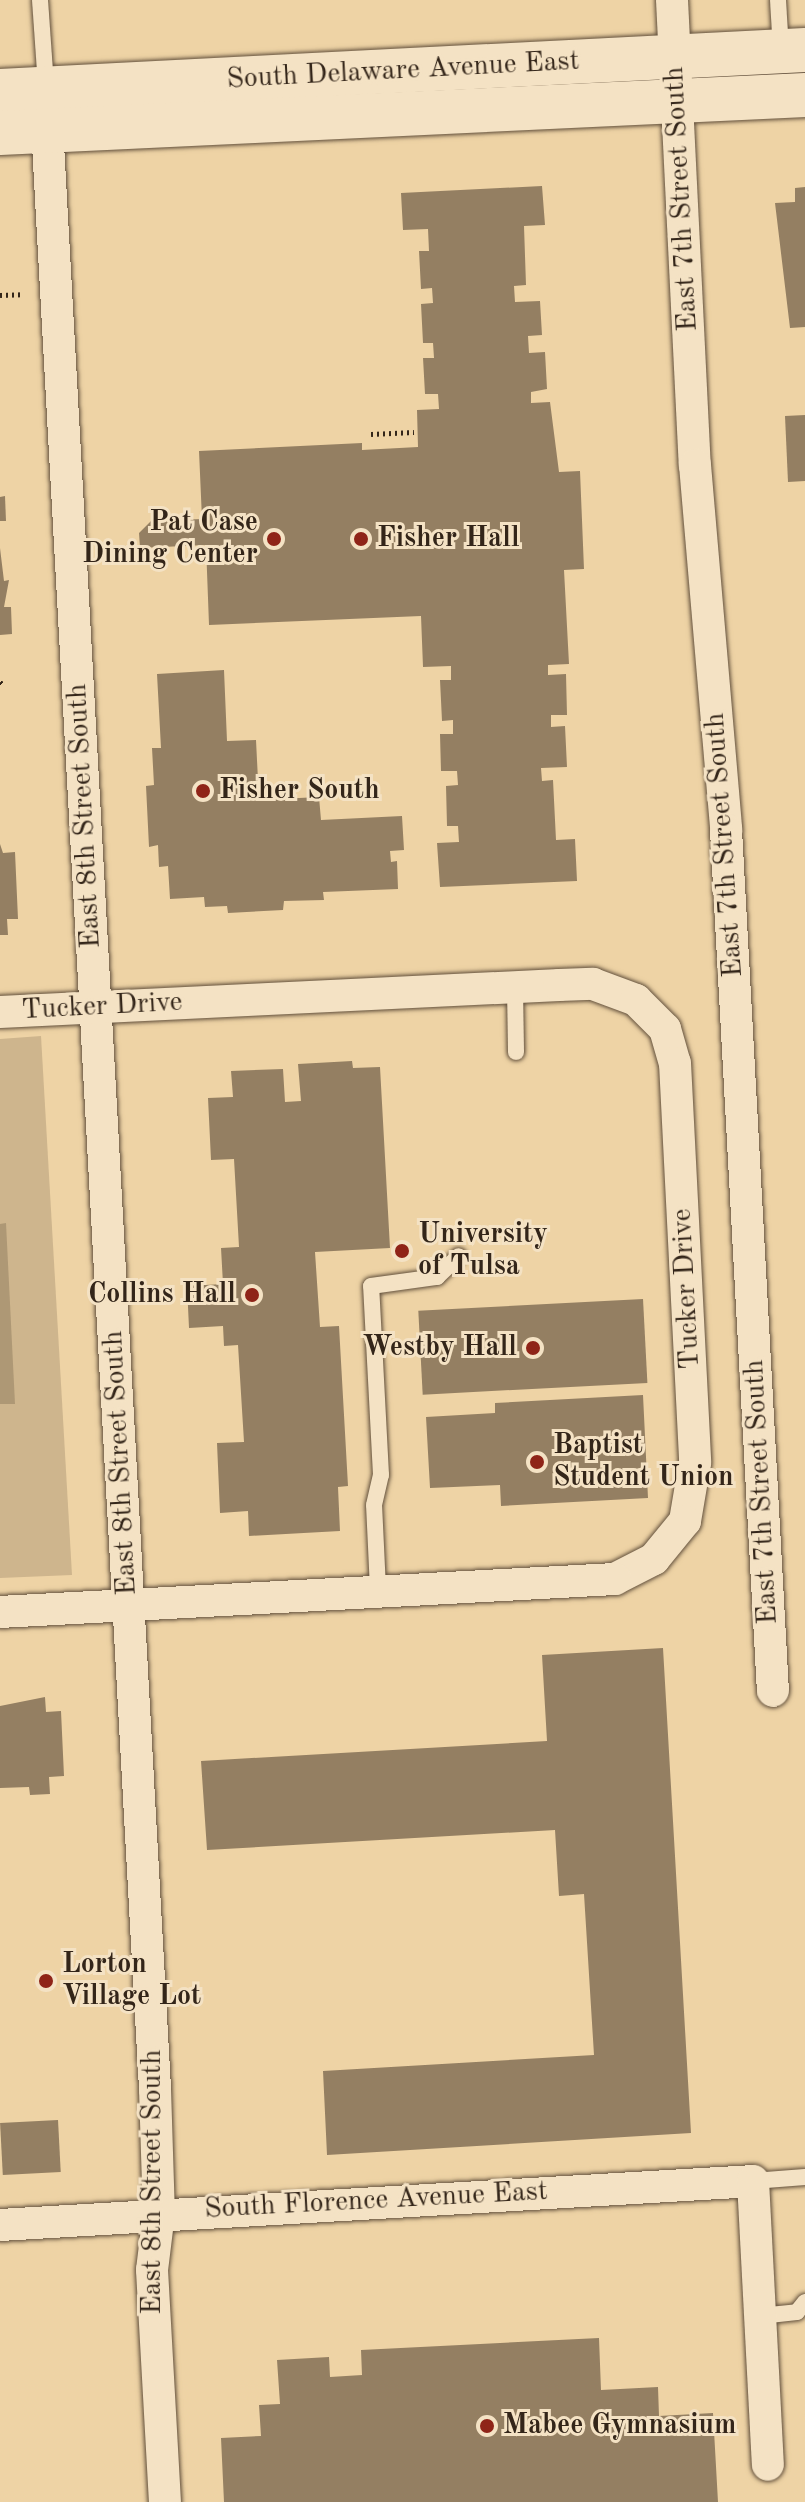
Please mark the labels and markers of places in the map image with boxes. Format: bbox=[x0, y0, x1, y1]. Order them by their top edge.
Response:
place label: Pat Case Dining Center bbox=[82, 506, 258, 572]
place label: Fisher Hall bbox=[377, 522, 520, 556]
marker: Pat Case Dining Center bbox=[265, 530, 283, 548]
marker: Fisher Hall bbox=[352, 530, 370, 548]
place label: Fisher South bbox=[219, 774, 380, 808]
marker: Fisher South bbox=[194, 782, 212, 800]
place label: University of Tulsa bbox=[418, 1218, 548, 1284]
marker: University of Tulsa bbox=[393, 1242, 411, 1260]
place label: Collins Hall bbox=[88, 1278, 236, 1312]
marker: Collins Hall bbox=[243, 1286, 261, 1304]
place label: Westby Hall bbox=[362, 1331, 517, 1365]
marker: Westby Hall bbox=[524, 1339, 542, 1357]
place label: Baptist Student Union bbox=[553, 1429, 734, 1495]
marker: Baptist Student Union bbox=[528, 1453, 546, 1471]
place label: Lorton Village Lot bbox=[62, 1948, 201, 2014]
marker: Lorton Village Lot bbox=[37, 1972, 55, 1990]
place label: Mabee Gymnasium bbox=[503, 2409, 736, 2443]
marker: Mabee Gymnasium bbox=[478, 2417, 496, 2435]

